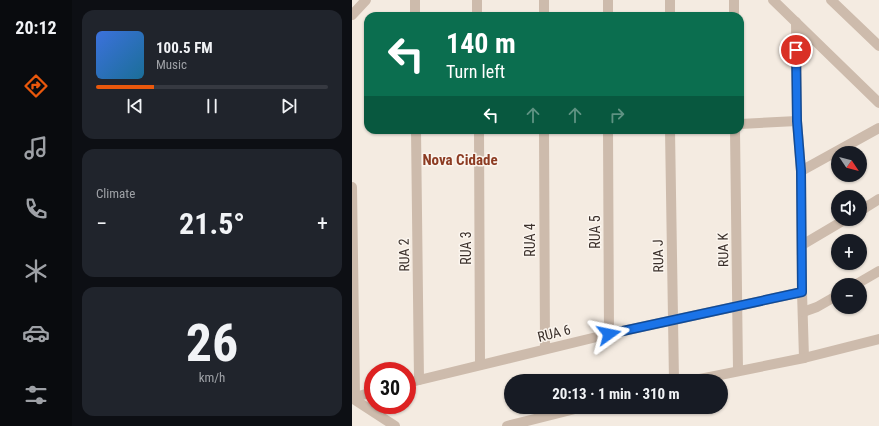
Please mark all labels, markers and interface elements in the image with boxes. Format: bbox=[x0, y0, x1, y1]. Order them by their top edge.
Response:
text: 20:12 bbox=[15, 17, 57, 38]
text: 140 m bbox=[446, 27, 516, 60]
icon: left bbox=[380, 28, 432, 80]
pin bbox=[779, 33, 813, 67]
text: 100.5 FM bbox=[156, 39, 213, 57]
icon: arrive bbox=[785, 39, 807, 61]
text: Music bbox=[156, 57, 187, 72]
text: Turn left bbox=[446, 61, 505, 82]
icon: directions bbox=[22, 72, 50, 100]
icon: previous bbox=[124, 95, 146, 117]
icon: pause bbox=[201, 95, 223, 117]
icon: next bbox=[278, 95, 300, 117]
icon: left bbox=[480, 104, 502, 126]
icon: ahead bbox=[522, 104, 544, 126]
icon: ahead bbox=[564, 104, 586, 126]
icon: right bbox=[606, 104, 628, 126]
icon: music bbox=[22, 134, 50, 162]
north arrow bbox=[831, 146, 867, 182]
map controls bbox=[831, 146, 867, 314]
district label: Nova Cidade bbox=[422, 151, 498, 169]
text: Climate bbox=[96, 186, 135, 201]
button: sound bbox=[831, 190, 867, 226]
icon: phone bbox=[22, 195, 50, 223]
text: 21.5° bbox=[179, 206, 245, 241]
text: − bbox=[96, 211, 107, 236]
text: + bbox=[317, 211, 328, 236]
street label: RUA 5 bbox=[587, 215, 603, 249]
street label: RUA 4 bbox=[522, 223, 538, 257]
street label: RUA 3 bbox=[458, 231, 474, 265]
street label: RUA K bbox=[715, 232, 731, 267]
button: + bbox=[831, 234, 867, 270]
street label: RUA 2 bbox=[396, 238, 412, 272]
street label: RUA J bbox=[650, 239, 666, 273]
icon: climate bbox=[22, 257, 50, 285]
button: − bbox=[831, 278, 867, 314]
text: 26 bbox=[186, 313, 238, 374]
position arrow bbox=[588, 313, 630, 355]
icon: car bbox=[22, 319, 50, 347]
street label: RUA 6 bbox=[536, 321, 572, 345]
speed limit sign: 30 bbox=[364, 362, 416, 414]
text: km/h bbox=[199, 370, 225, 385]
icon: filters bbox=[22, 381, 50, 409]
text: 20:13 · 1 min · 310 m bbox=[552, 385, 680, 403]

